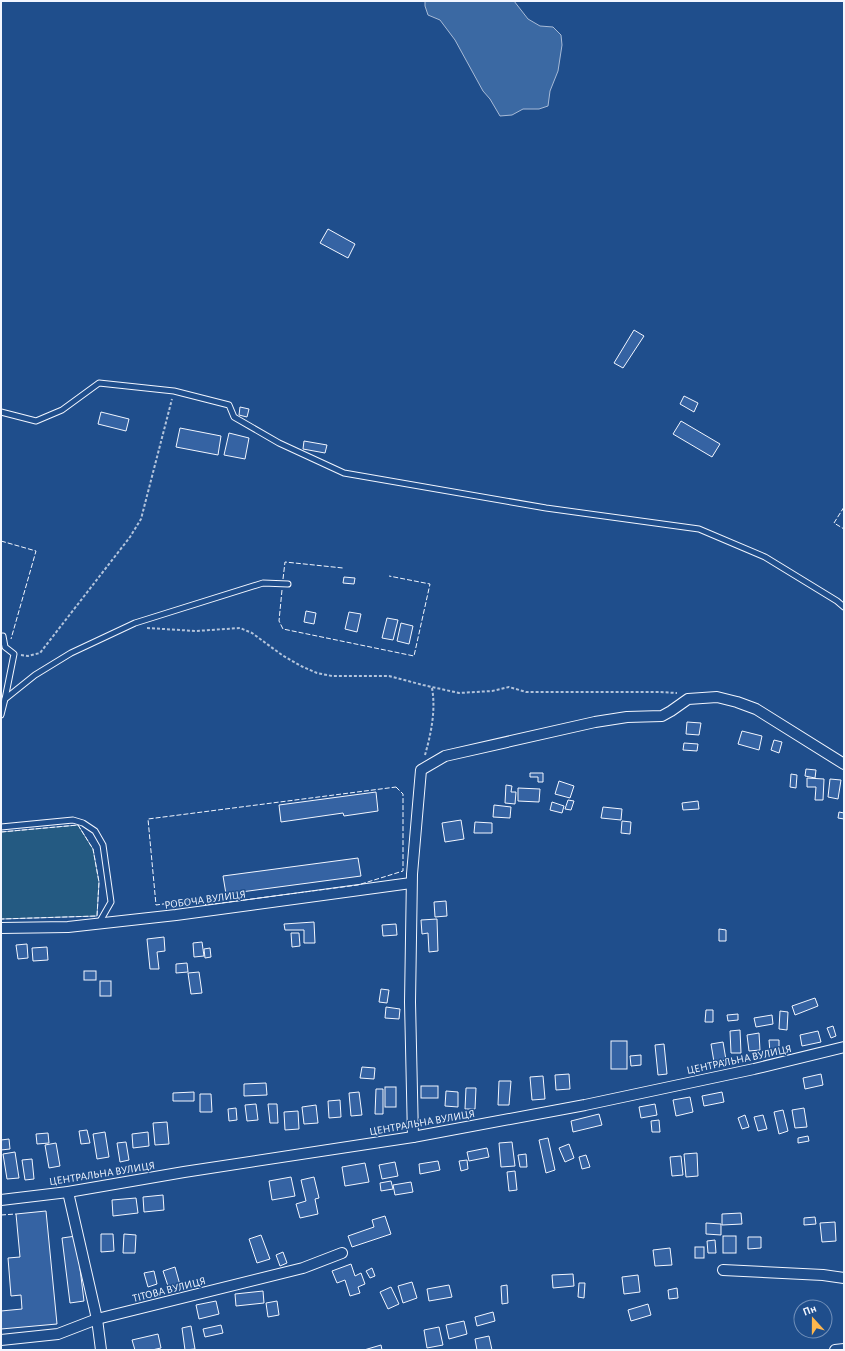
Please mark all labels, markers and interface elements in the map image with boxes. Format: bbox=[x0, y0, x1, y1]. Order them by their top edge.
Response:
street label: РОБОЧА ВУЛИЦЯ bbox=[164, 888, 246, 911]
street label: ЦЕНТРАЛЬНА ВУЛИЦЯ bbox=[686, 1043, 793, 1076]
street label: ЦЕНТРАЛЬНА ВУЛИЦЯ bbox=[368, 1108, 476, 1137]
street label: ЦЕНТРАЛЬНА ВУЛИЦЯ bbox=[48, 1160, 156, 1187]
street label: ТІТОВА ВУЛИЦЯ bbox=[131, 1275, 207, 1304]
north arrow bbox=[793, 1299, 833, 1339]
text: Пн bbox=[801, 1303, 818, 1318]

